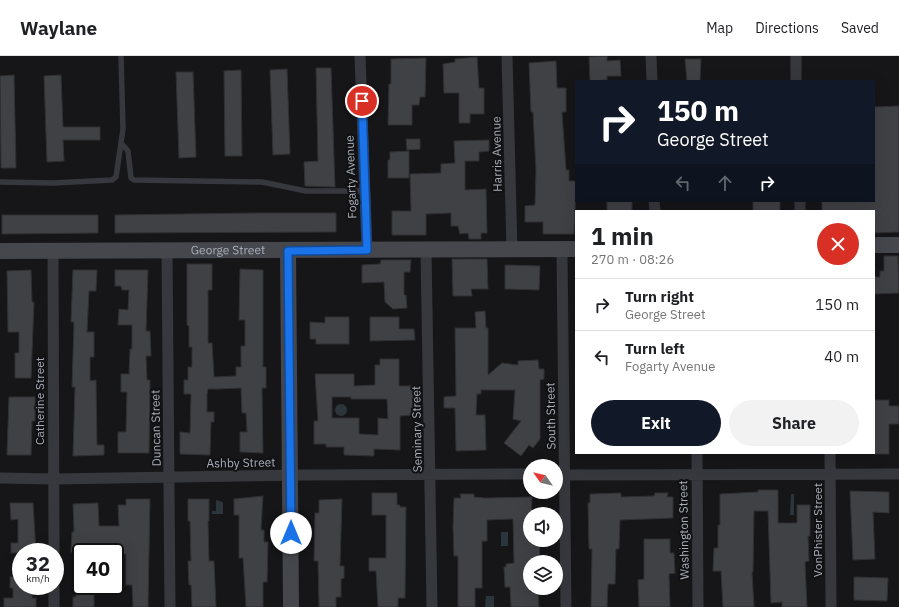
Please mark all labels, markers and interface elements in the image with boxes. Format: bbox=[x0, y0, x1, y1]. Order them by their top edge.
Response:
text: Waylane bbox=[20, 16, 97, 40]
text: Map bbox=[706, 19, 733, 37]
text: Directions bbox=[755, 19, 819, 37]
text: Saved bbox=[841, 19, 879, 37]
pin bbox=[345, 84, 379, 118]
icon: arrive bbox=[351, 90, 373, 112]
text: 150 m bbox=[657, 92, 739, 129]
icon: right bbox=[591, 96, 643, 148]
street label: Harris Avenue bbox=[488, 116, 505, 192]
text: George Street bbox=[657, 128, 769, 151]
street label: Fogarty Avenue bbox=[342, 135, 359, 219]
icon: left bbox=[672, 172, 694, 194]
icon: ahead bbox=[714, 172, 736, 194]
icon: right bbox=[756, 172, 778, 194]
text: 1 min bbox=[591, 220, 654, 252]
button: close bbox=[817, 223, 859, 265]
street label: George Street bbox=[191, 242, 265, 257]
text: 270 m · 08:26 bbox=[591, 251, 674, 268]
text: Turn right bbox=[625, 287, 694, 306]
icon: right bbox=[591, 294, 613, 316]
text: 150 m bbox=[815, 295, 859, 314]
text: George Street bbox=[625, 306, 706, 323]
text: Turn left bbox=[625, 339, 685, 358]
icon: left bbox=[591, 346, 613, 368]
text: 40 m bbox=[824, 347, 859, 366]
street label: Catherine Street bbox=[32, 357, 47, 445]
text: Fogarty Avenue bbox=[625, 358, 715, 375]
street label: South Street bbox=[542, 382, 559, 450]
street label: Seminary Street bbox=[408, 386, 425, 472]
street label: Duncan Street bbox=[147, 390, 164, 466]
button: Exit bbox=[591, 400, 721, 446]
button: Share bbox=[729, 400, 859, 446]
street label: Ashby Street bbox=[206, 454, 276, 471]
north arrow bbox=[523, 459, 563, 499]
map controls bbox=[523, 459, 563, 595]
street label: Washington Street bbox=[675, 480, 692, 580]
street label: VonPhister Street bbox=[810, 483, 825, 577]
button: sound bbox=[523, 507, 563, 547]
position arrow bbox=[270, 512, 312, 554]
speed limit sign: 40 bbox=[72, 543, 124, 595]
text: 32 bbox=[26, 550, 50, 577]
button: layers bbox=[523, 555, 563, 595]
text: km/h bbox=[26, 572, 50, 585]

